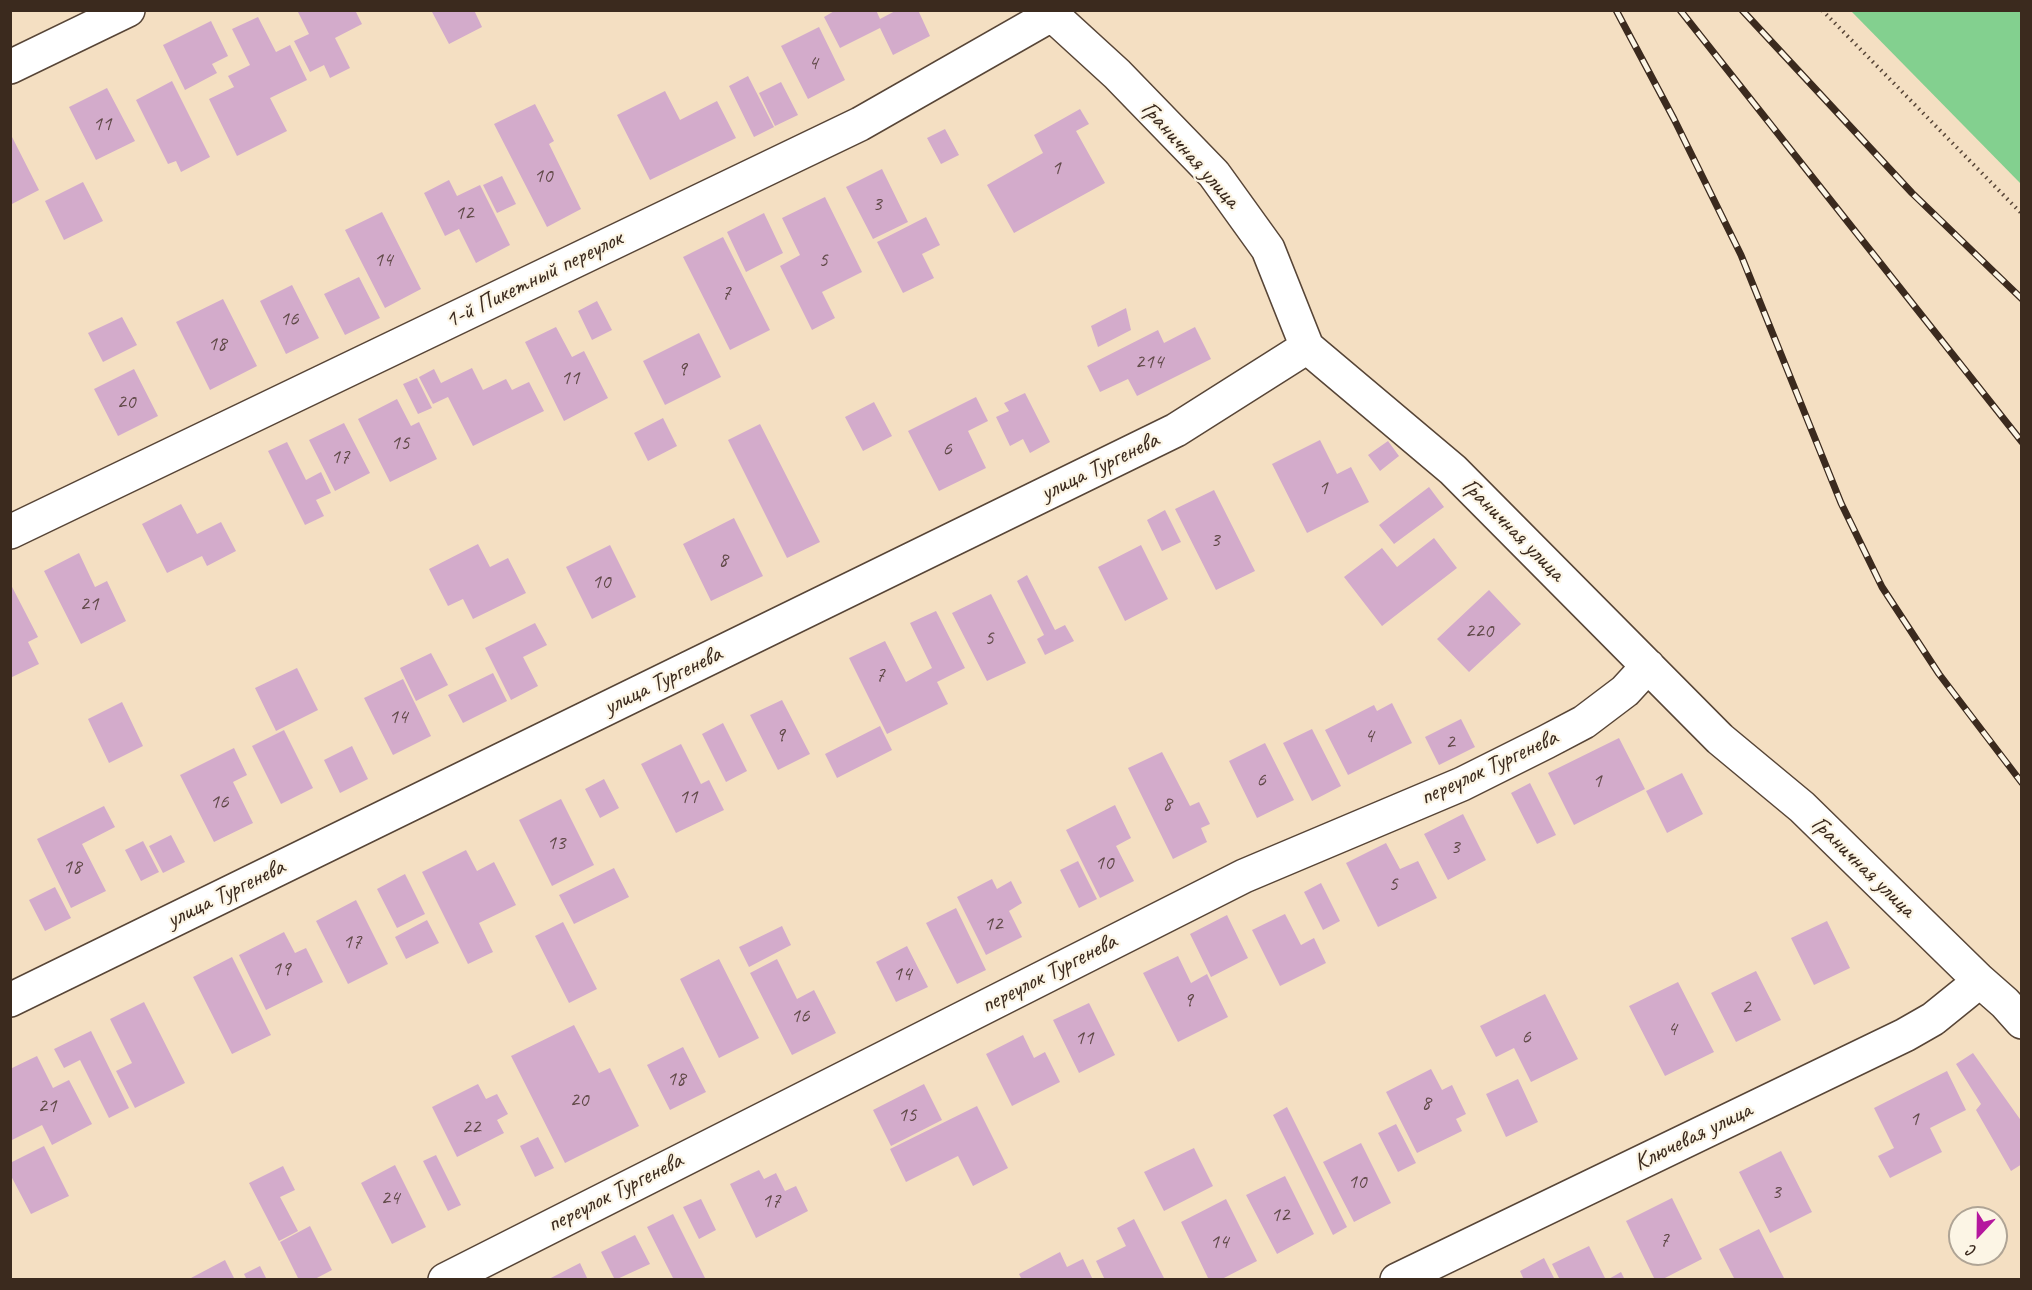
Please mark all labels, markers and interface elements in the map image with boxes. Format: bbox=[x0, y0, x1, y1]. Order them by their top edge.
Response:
house number: 4 bbox=[808, 50, 818, 76]
street label: Граничная улица bbox=[1134, 96, 1246, 214]
house number: 11 bbox=[93, 111, 111, 137]
house number: 1 bbox=[1051, 155, 1061, 181]
house number: 10 bbox=[534, 163, 552, 189]
house number: 3 bbox=[872, 191, 882, 217]
house number: 12 bbox=[455, 200, 473, 226]
street label: 1-й Пикетный переулок bbox=[440, 225, 628, 335]
house number: 14 bbox=[374, 247, 392, 273]
house number: 5 bbox=[818, 247, 828, 273]
house number: 7 bbox=[721, 280, 731, 306]
house number: 16 bbox=[280, 306, 298, 332]
house number: 18 bbox=[208, 331, 226, 357]
house number: 214 bbox=[1135, 349, 1163, 375]
house number: 9 bbox=[677, 356, 687, 382]
house number: 11 bbox=[561, 365, 579, 391]
house number: 20 bbox=[117, 389, 135, 415]
street label: улица Тургенева bbox=[1036, 426, 1164, 508]
house number: 15 bbox=[391, 430, 409, 456]
house number: 6 bbox=[942, 436, 952, 462]
house number: 17 bbox=[331, 444, 349, 470]
street label: Граничная улица bbox=[1455, 472, 1571, 588]
house number: 1 bbox=[1318, 475, 1328, 501]
house number: 3 bbox=[1210, 527, 1220, 553]
house number: 8 bbox=[718, 547, 728, 573]
house number: 10 bbox=[592, 569, 610, 595]
house number: 21 bbox=[80, 591, 98, 617]
house number: 220 bbox=[1465, 618, 1493, 644]
house number: 5 bbox=[984, 625, 994, 651]
street label: улица Тургенева bbox=[599, 640, 727, 722]
house number: 7 bbox=[875, 662, 885, 688]
house number: 14 bbox=[389, 704, 407, 730]
house number: 9 bbox=[775, 722, 785, 748]
house number: 4 bbox=[1364, 723, 1374, 749]
street label: переулок Тургенева bbox=[1416, 724, 1562, 812]
house number: 2 bbox=[1445, 729, 1455, 755]
house number: 6 bbox=[1256, 767, 1266, 793]
house number: 1 bbox=[1592, 768, 1602, 794]
house number: 11 bbox=[679, 784, 697, 810]
house number: 16 bbox=[210, 789, 228, 815]
house number: 8 bbox=[1162, 791, 1172, 817]
street label: Граничная улица bbox=[1805, 810, 1921, 924]
house number: 13 bbox=[547, 830, 565, 856]
house number: 3 bbox=[1450, 834, 1460, 860]
house number: 10 bbox=[1095, 850, 1113, 876]
street label: улица Тургенева bbox=[162, 853, 290, 935]
house number: 18 bbox=[63, 854, 81, 880]
house number: 5 bbox=[1388, 871, 1398, 897]
house number: 12 bbox=[984, 911, 1002, 937]
street label: переулок Тургенева bbox=[976, 927, 1122, 1021]
house number: 17 bbox=[343, 929, 361, 955]
house number: 19 bbox=[272, 956, 290, 982]
house number: 14 bbox=[893, 961, 911, 987]
house number: 9 bbox=[1183, 987, 1193, 1013]
house number: 2 bbox=[1741, 994, 1751, 1020]
house number: 16 bbox=[791, 1003, 809, 1029]
house number: 4 bbox=[1667, 1016, 1677, 1042]
house number: 6 bbox=[1521, 1024, 1531, 1050]
house number: 11 bbox=[1075, 1025, 1093, 1051]
house number: 18 bbox=[667, 1066, 685, 1092]
house number: 20 bbox=[570, 1087, 588, 1113]
house number: 8 bbox=[1421, 1090, 1431, 1116]
house number: 21 bbox=[38, 1093, 56, 1119]
street label: Ключевая улица bbox=[1629, 1096, 1757, 1178]
house number: 15 bbox=[898, 1102, 916, 1128]
house number: 1 bbox=[1909, 1106, 1919, 1132]
house number: 22 bbox=[462, 1114, 480, 1140]
street label: переулок Тургенева bbox=[542, 1146, 688, 1240]
house number: 10 bbox=[1348, 1169, 1366, 1195]
house number: 3 bbox=[1771, 1179, 1781, 1205]
house number: 24 bbox=[381, 1185, 399, 1211]
house number: 17 bbox=[762, 1188, 780, 1214]
house number: 12 bbox=[1271, 1202, 1289, 1228]
north arrow bbox=[1948, 1206, 2008, 1266]
house number: 7 bbox=[1659, 1227, 1669, 1253]
house number: 14 bbox=[1210, 1229, 1228, 1255]
text: С bbox=[1965, 1240, 1979, 1262]

